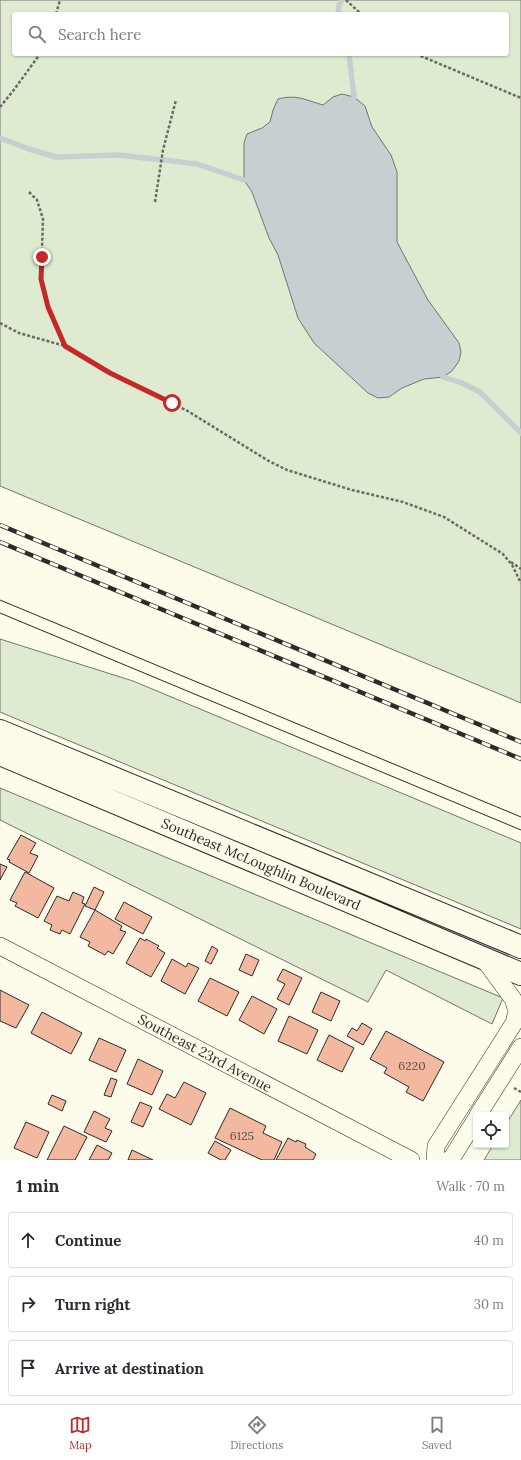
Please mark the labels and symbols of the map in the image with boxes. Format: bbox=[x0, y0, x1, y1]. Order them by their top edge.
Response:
route end bbox=[33, 248, 51, 266]
route start bbox=[163, 394, 181, 412]
street label: Southeast McLoughlin Boulevard bbox=[159, 814, 363, 914]
street label: Southeast 23rd Avenue bbox=[135, 1010, 275, 1096]
house number: 6220 bbox=[398, 1058, 426, 1073]
house number: 6125 bbox=[230, 1128, 254, 1143]

